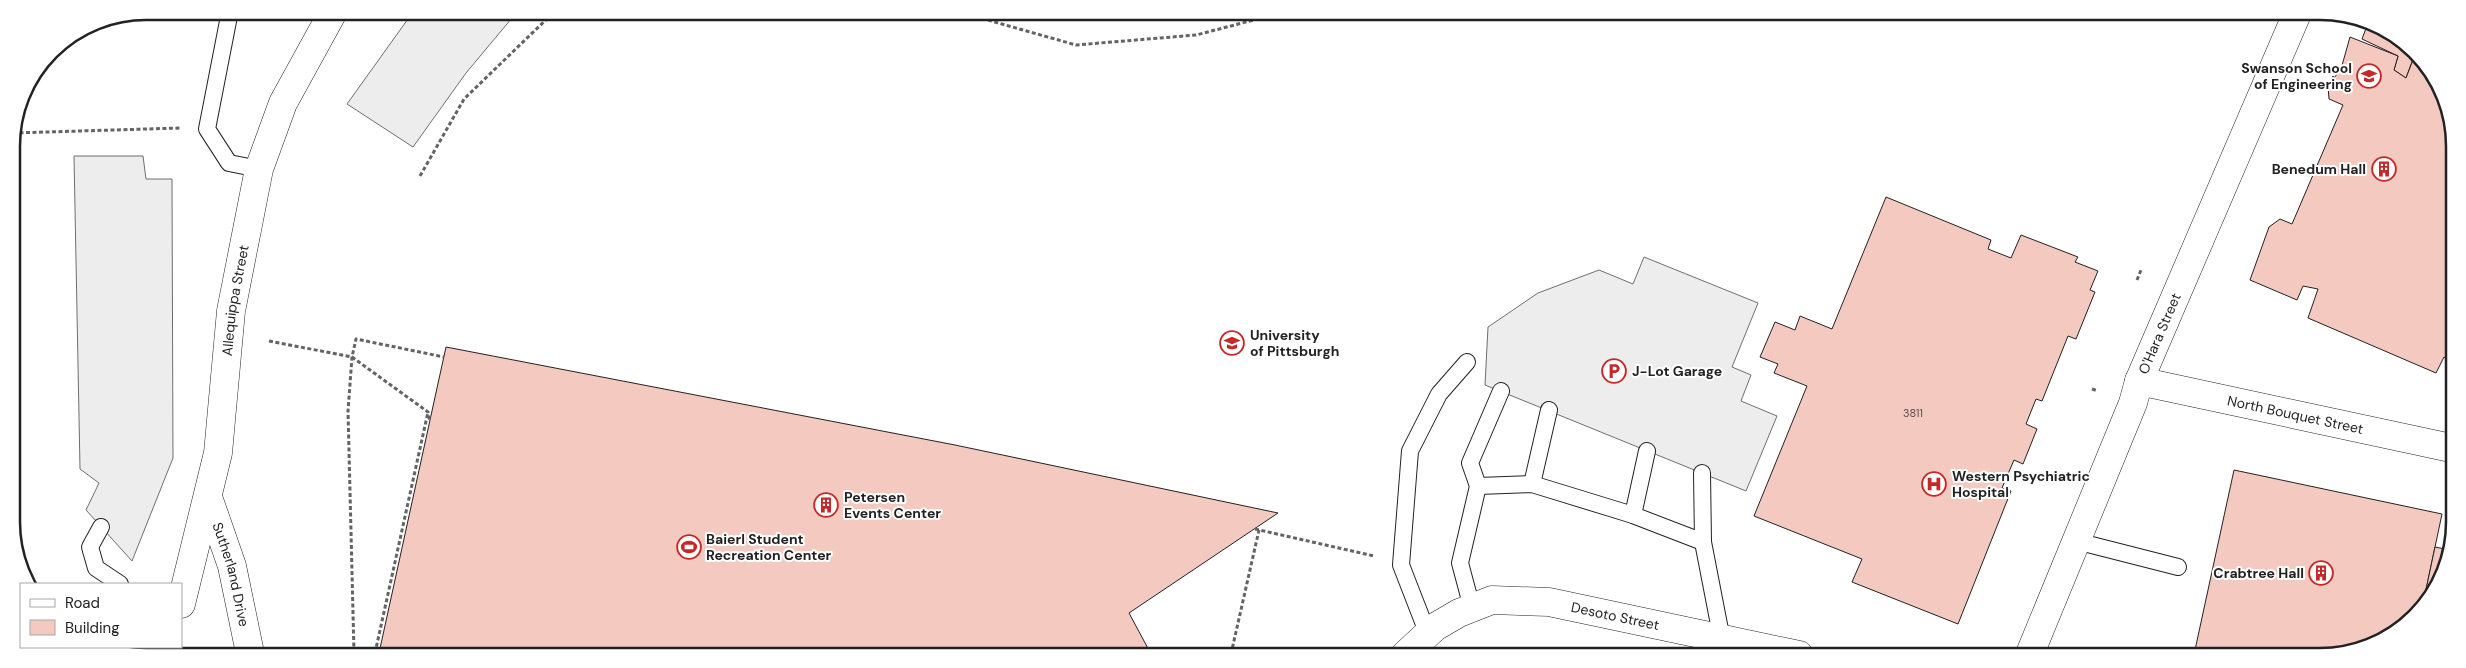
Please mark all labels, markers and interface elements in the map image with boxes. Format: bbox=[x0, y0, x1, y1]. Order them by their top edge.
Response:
place label: Swanson School of Engineering bbox=[2241, 59, 2352, 93]
school or university icon: Swanson School of Engineering bbox=[2356, 63, 2382, 89]
building icon: Benedum Hall bbox=[2371, 156, 2397, 182]
place label: Benedum Hall bbox=[2272, 160, 2366, 178]
street label: Allequippa Street bbox=[218, 243, 253, 357]
street label: O'Hara Street bbox=[2134, 290, 2185, 377]
place label: University of Pittsburgh bbox=[1250, 326, 1339, 360]
school or university icon: University of Pittsburgh bbox=[1219, 330, 1245, 356]
parking icon: J-Lot Garage bbox=[1601, 358, 1627, 384]
place label: J-Lot Garage bbox=[1632, 362, 1722, 380]
street label: North Bouquet Street bbox=[2226, 391, 2365, 438]
house number: 3811 bbox=[1903, 406, 1923, 420]
place label: Western Psychiatric Hospital bbox=[1952, 467, 2090, 501]
hospital icon: Western Psychiatric Hospital bbox=[1921, 471, 1947, 497]
place label: Petersen Events Center bbox=[844, 488, 941, 522]
building icon: Petersen Events Center bbox=[813, 492, 839, 518]
street label: Sutherland Drive bbox=[208, 520, 253, 628]
place label: Baierl Student Recreation Center bbox=[706, 530, 832, 564]
sports icon: Baierl Student Recreation Center bbox=[676, 534, 702, 560]
building icon: Crabtree Hall bbox=[2308, 560, 2334, 586]
place label: Crabtree Hall bbox=[2213, 564, 2304, 582]
legend bbox=[20, 583, 182, 648]
text: Road bbox=[65, 593, 100, 613]
street label: Desoto Street bbox=[1569, 598, 1661, 634]
text: Building bbox=[65, 618, 120, 638]

